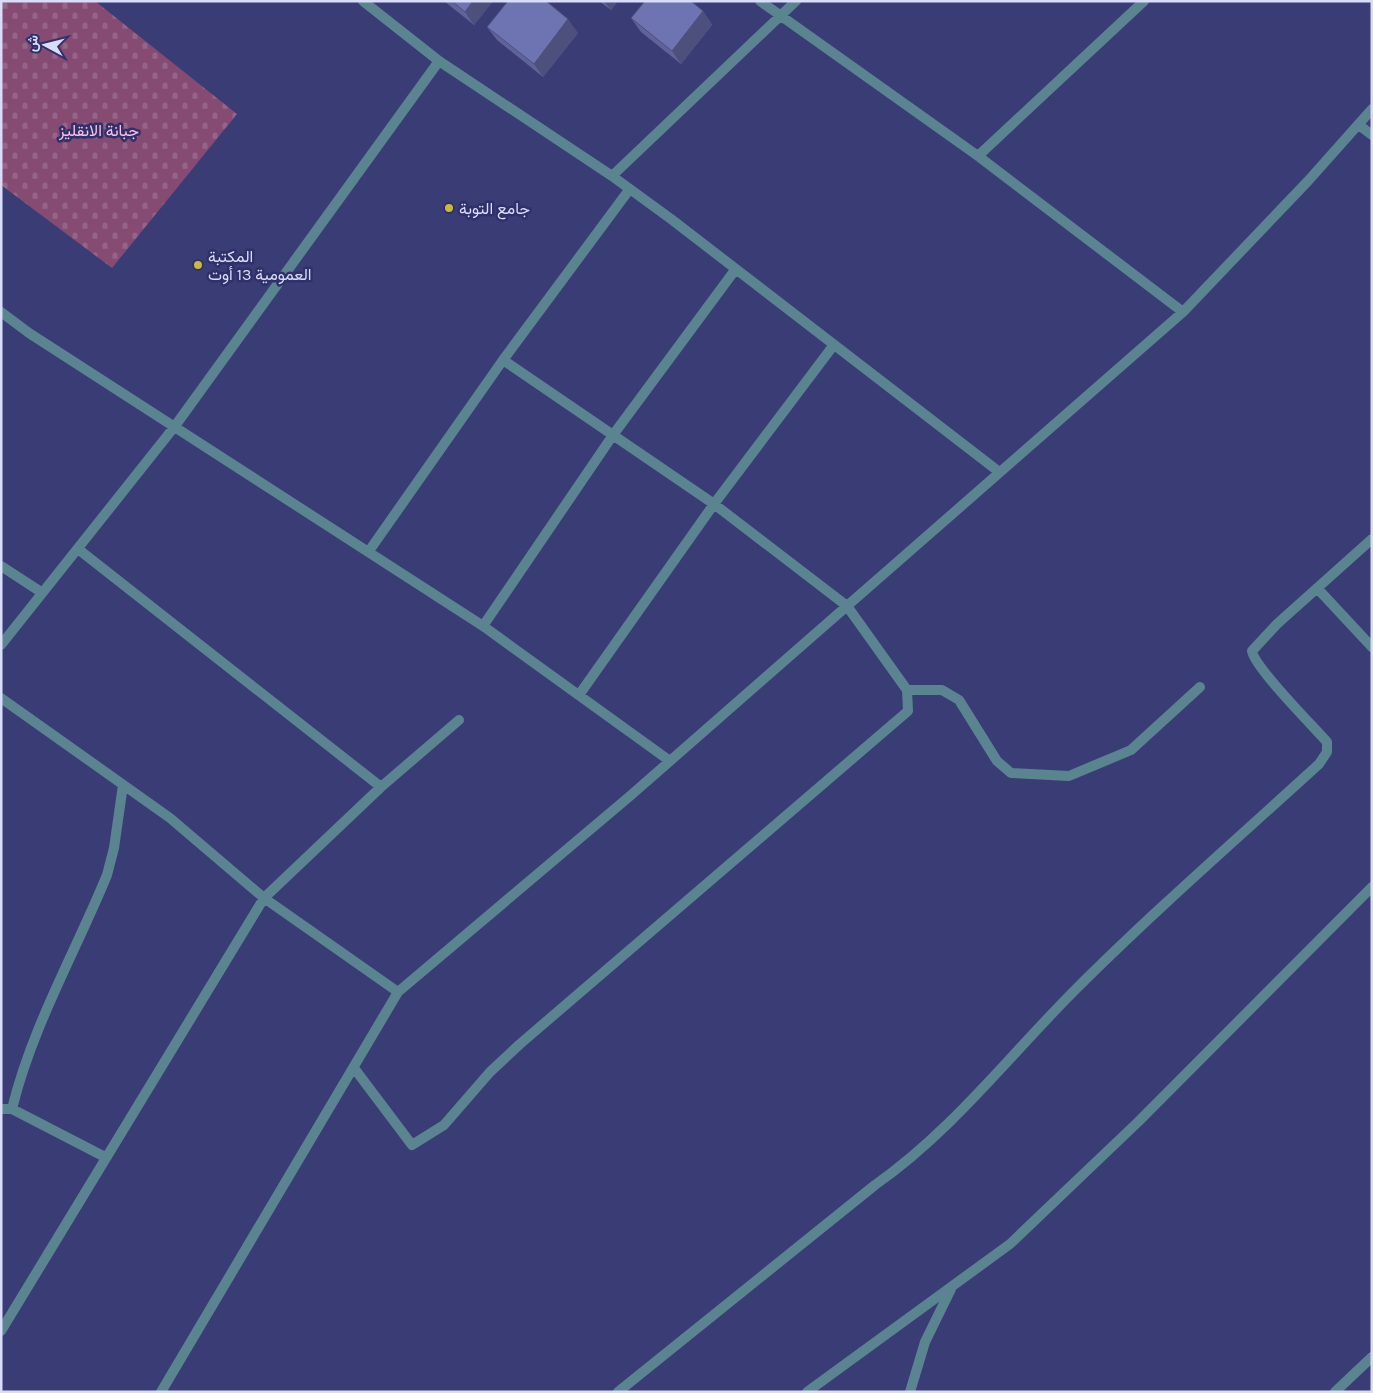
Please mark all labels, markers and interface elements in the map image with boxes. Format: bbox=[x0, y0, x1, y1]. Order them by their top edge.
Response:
north arrow bbox=[20, 20, 70, 70]
text: ش bbox=[23, 34, 42, 53]
park label: جبانة الانقليز bbox=[58, 121, 139, 141]
place label: جامع التوبة bbox=[459, 199, 530, 220]
marker: جامع التوبة bbox=[443, 202, 455, 214]
place label: المكتبة العمومية 13 أوت bbox=[208, 247, 312, 285]
marker: المكتبة العمومية 13 أوت bbox=[192, 259, 204, 271]

